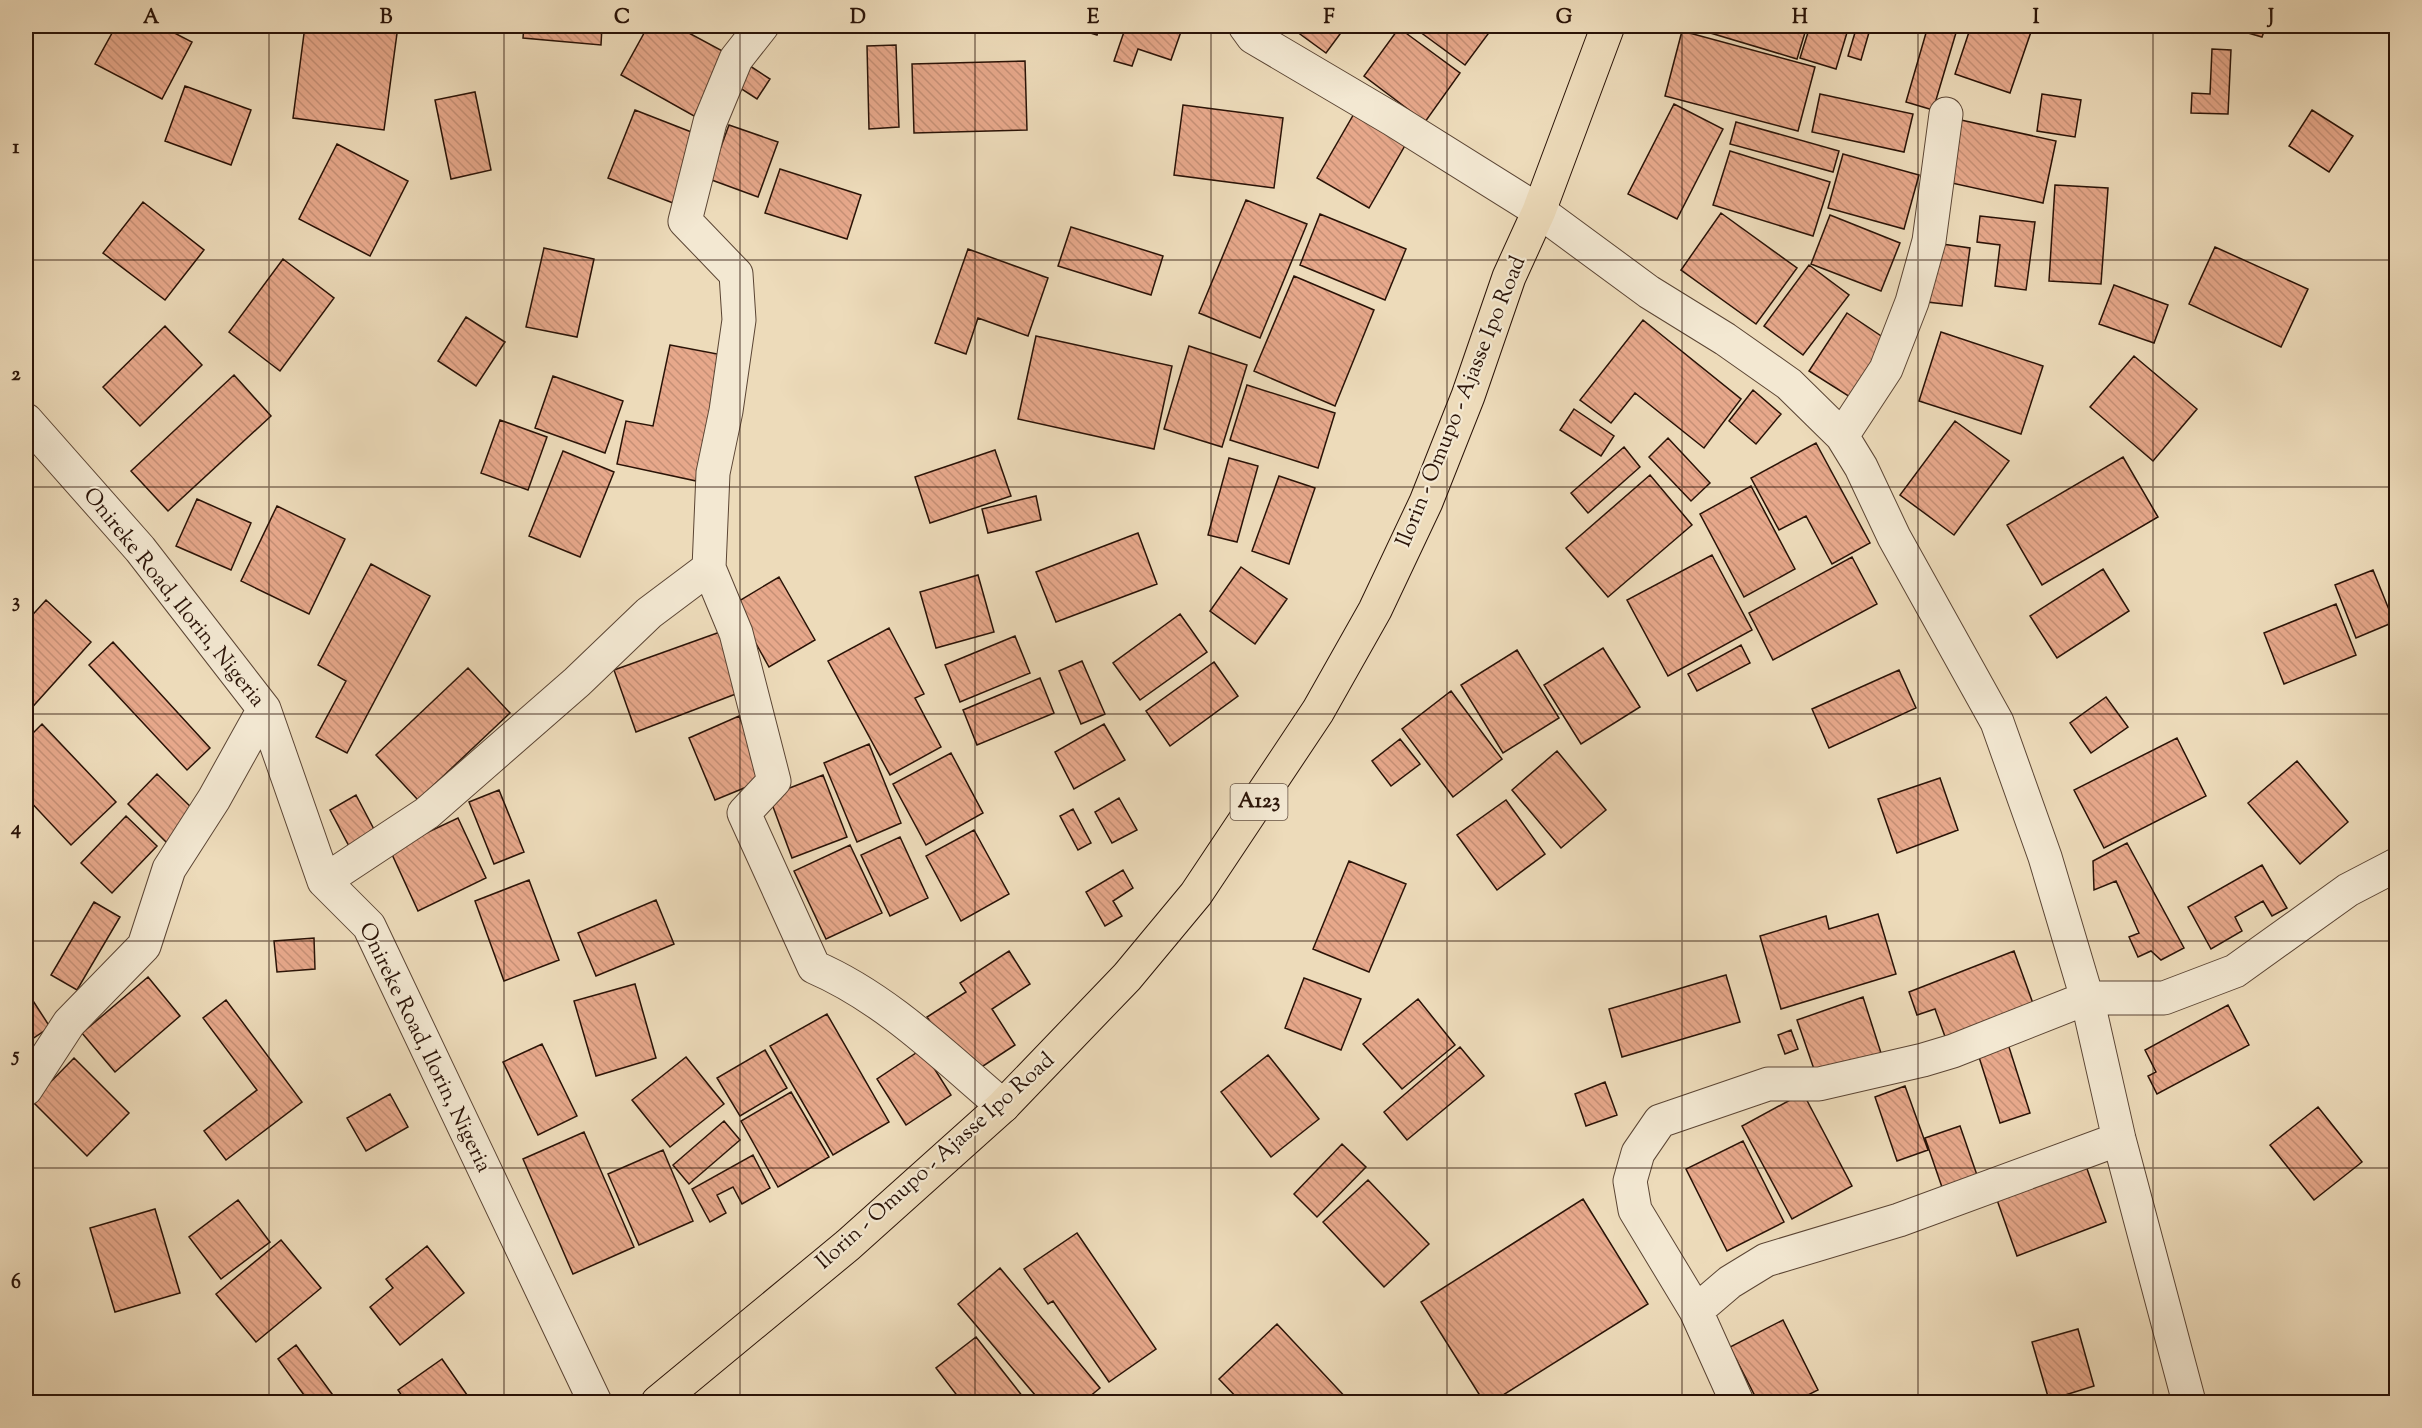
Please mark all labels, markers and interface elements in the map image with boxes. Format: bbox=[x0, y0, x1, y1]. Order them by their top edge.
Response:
text: A bbox=[143, 4, 160, 33]
text: B bbox=[380, 4, 393, 33]
text: C bbox=[614, 4, 630, 33]
text: D bbox=[850, 4, 866, 33]
text: E bbox=[1087, 4, 1100, 33]
text: F bbox=[1323, 4, 1335, 33]
text: G bbox=[1556, 4, 1573, 33]
text: H bbox=[1792, 4, 1808, 33]
text: I bbox=[2033, 4, 2040, 33]
text: J bbox=[2266, 4, 2274, 33]
text: 1 bbox=[13, 134, 20, 163]
street label: Ilorin - Omupo - Ajasse Ipo Road bbox=[1389, 252, 1535, 552]
text: 2 bbox=[11, 361, 21, 390]
street label: Onireke Road, Ilorin, Nigeria bbox=[74, 481, 272, 715]
text: 3 bbox=[12, 588, 20, 617]
road number: A123 bbox=[1230, 784, 1288, 820]
text: 4 bbox=[10, 815, 21, 844]
street label: Onireke Road, Ilorin, Nigeria bbox=[349, 918, 499, 1178]
text: 5 bbox=[11, 1042, 20, 1071]
street label: Ilorin - Omupo - Ajasse Ipo Road bbox=[810, 1046, 1062, 1278]
text: 6 bbox=[11, 1269, 21, 1298]

